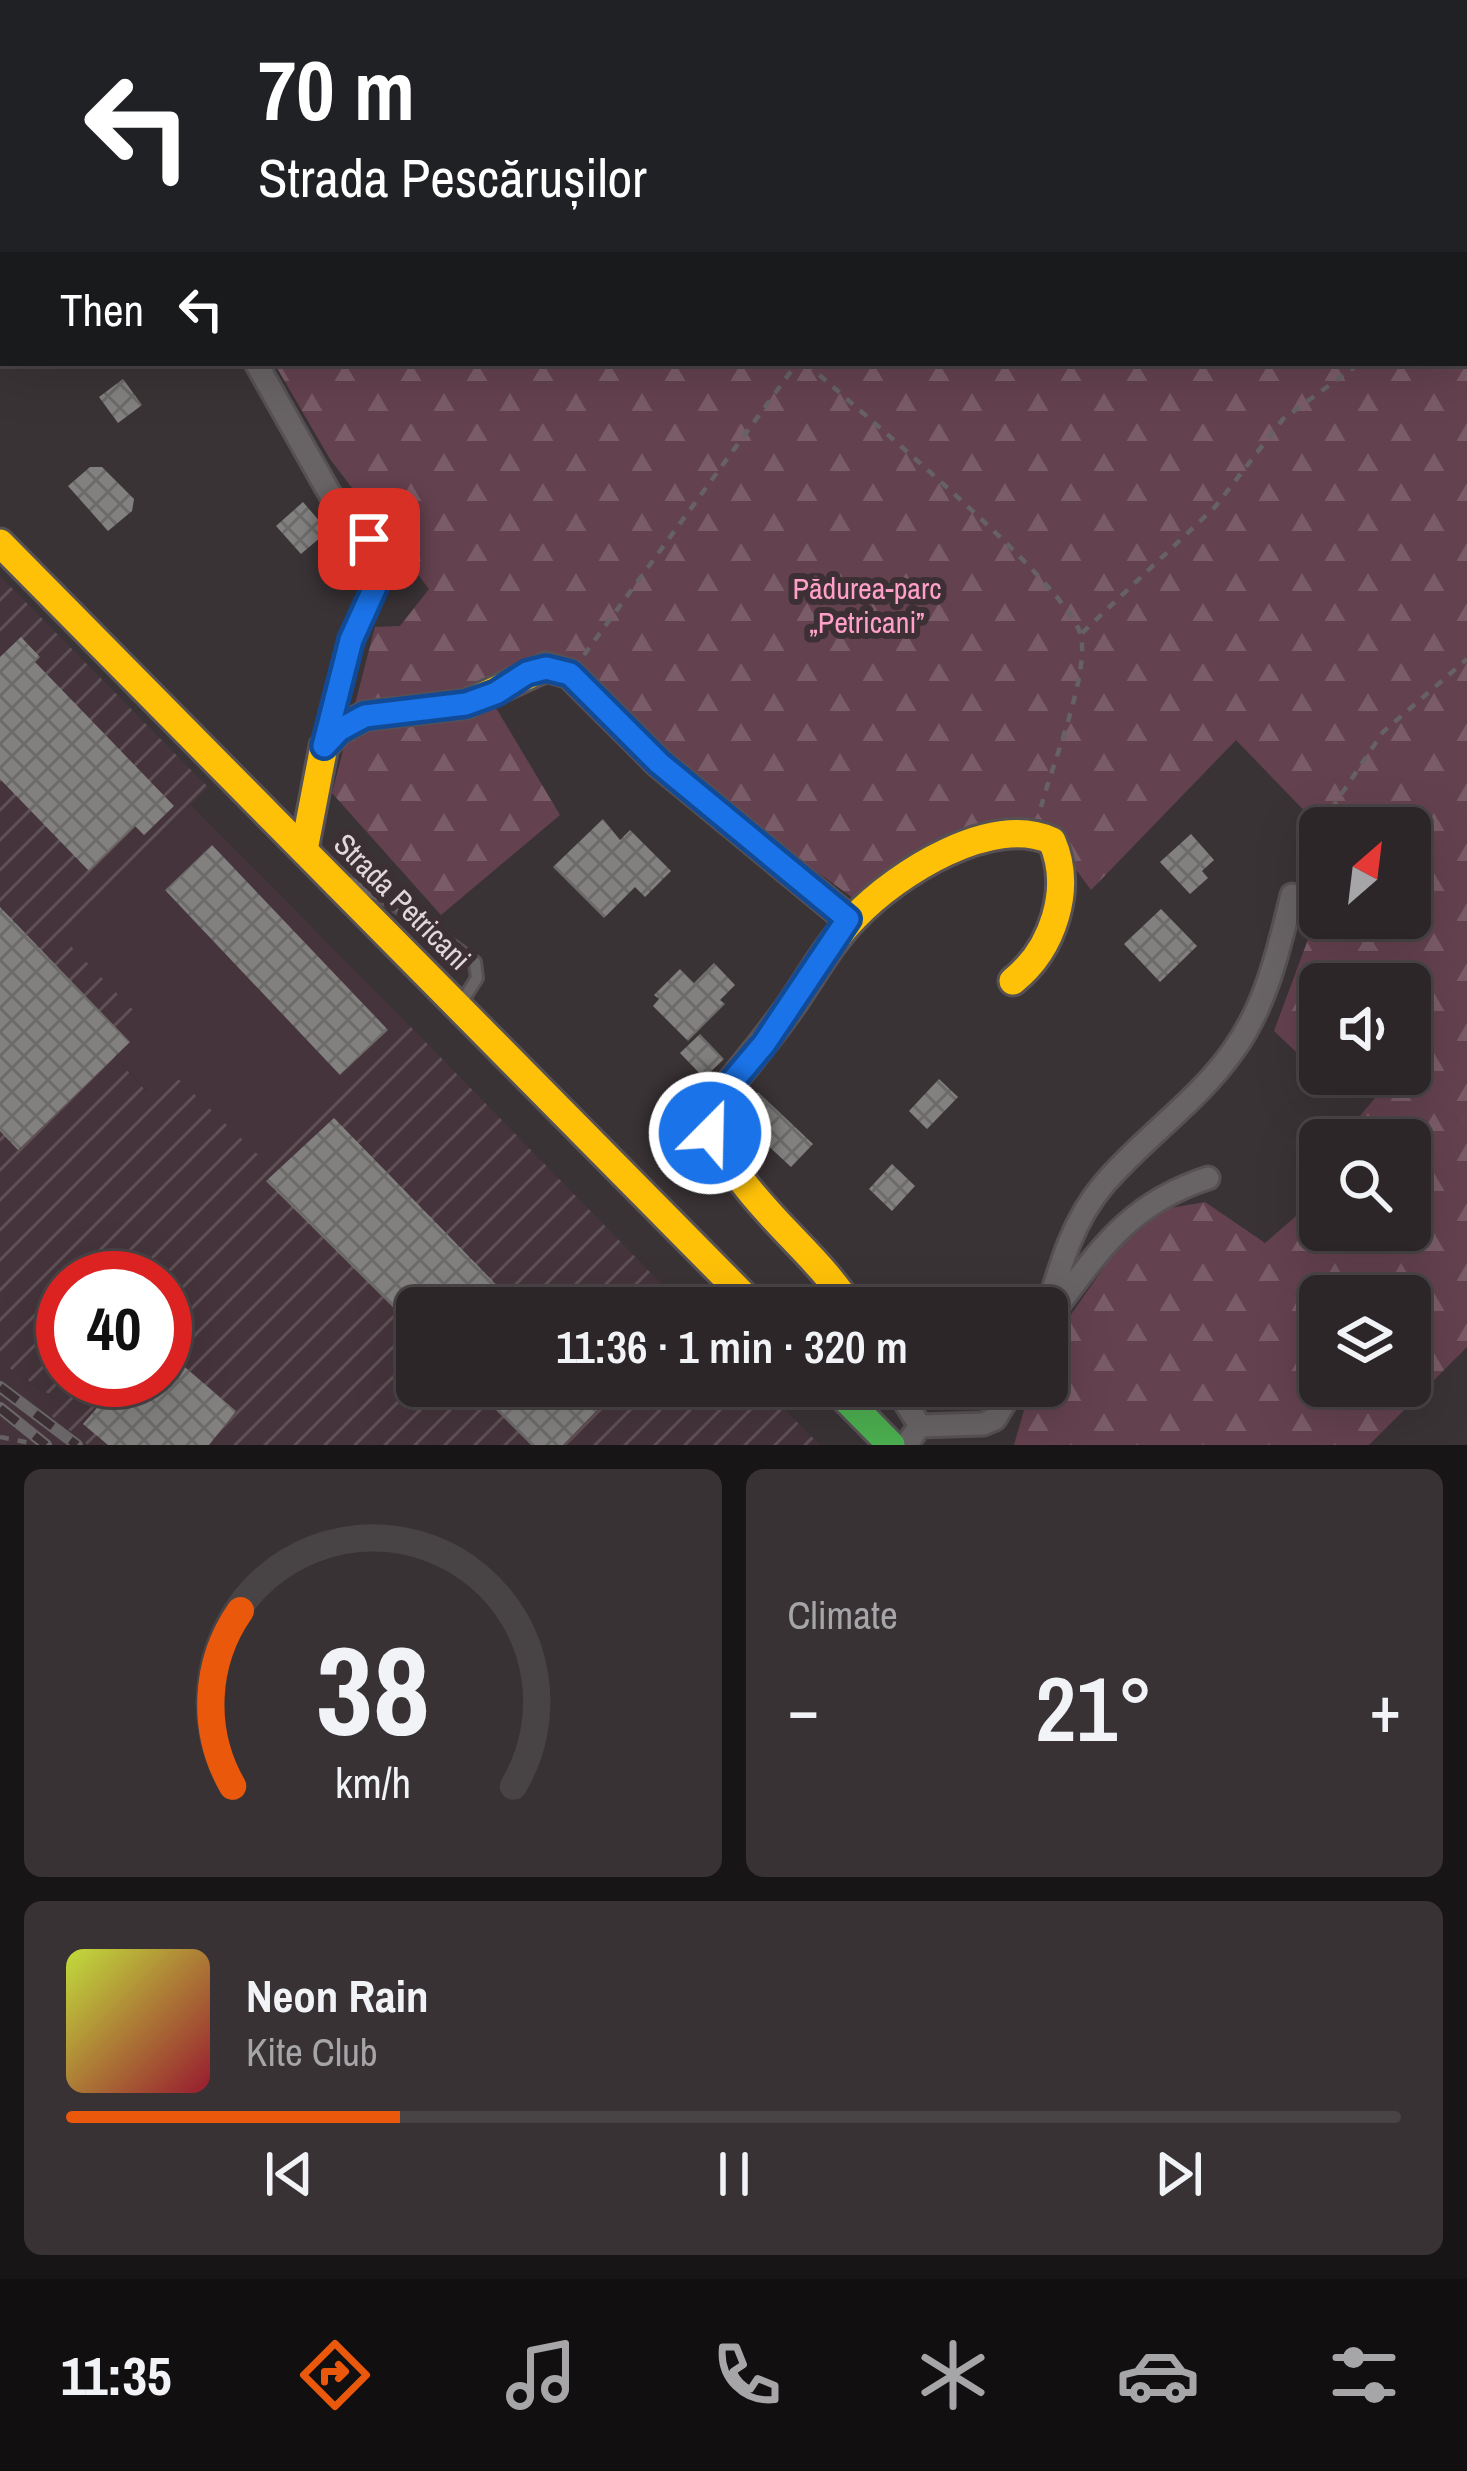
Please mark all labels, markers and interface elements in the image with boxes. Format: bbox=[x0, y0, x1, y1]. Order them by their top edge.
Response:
text: 70 m bbox=[258, 33, 415, 146]
icon: left bbox=[60, 48, 216, 204]
text: Strada Pescărușilor bbox=[258, 141, 647, 214]
icon: left bbox=[168, 276, 234, 342]
text: Then bbox=[60, 279, 144, 340]
pin bbox=[318, 488, 420, 590]
icon: arrive bbox=[336, 506, 402, 572]
park label: Pădurea-parc „Petricani” bbox=[792, 568, 942, 642]
north arrow bbox=[1299, 807, 1431, 939]
map controls bbox=[1299, 807, 1431, 1407]
street label: Strada Petricani bbox=[326, 824, 480, 978]
button: sound bbox=[1299, 963, 1431, 1095]
position arrow bbox=[647, 1070, 773, 1196]
button: search bbox=[1299, 1119, 1431, 1251]
speed limit sign: 40 bbox=[36, 1251, 192, 1407]
button: layers bbox=[1299, 1275, 1431, 1407]
text: 11:36 · 1 min · 320 m bbox=[556, 1316, 908, 1377]
text: Climate bbox=[788, 1589, 898, 1641]
text: 38 bbox=[316, 1606, 430, 1774]
text: 21° bbox=[1035, 1648, 1153, 1769]
text: − bbox=[788, 1664, 819, 1753]
text: + bbox=[1369, 1664, 1401, 1753]
text: km/h bbox=[335, 1754, 411, 1811]
text: Neon Rain bbox=[246, 1965, 428, 2026]
text: Kite Club bbox=[246, 2026, 378, 2078]
icon: previous bbox=[256, 2141, 322, 2207]
icon: pause bbox=[701, 2141, 767, 2207]
icon: next bbox=[1146, 2141, 1212, 2207]
icon: directions bbox=[293, 2333, 377, 2417]
icon: music bbox=[499, 2333, 583, 2417]
icon: phone bbox=[705, 2333, 789, 2417]
icon: climate bbox=[911, 2333, 995, 2417]
icon: car bbox=[1116, 2333, 1200, 2417]
icon: filters bbox=[1322, 2333, 1406, 2417]
text: 11:35 bbox=[61, 2339, 172, 2412]

